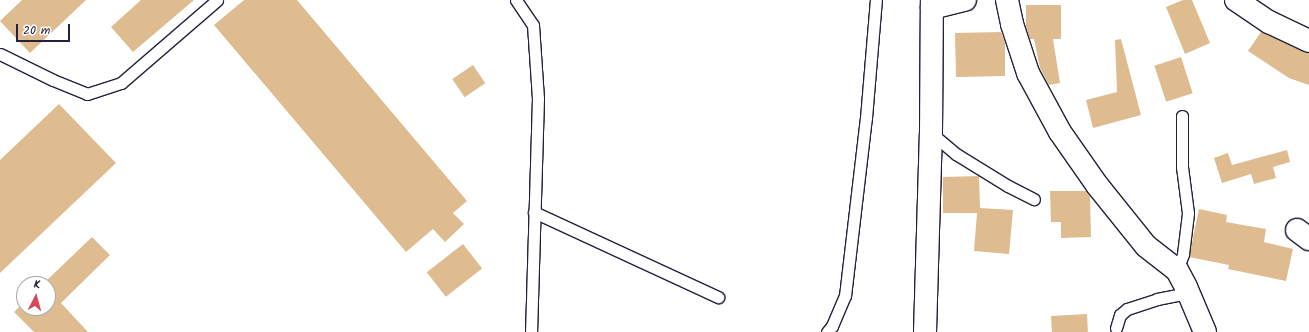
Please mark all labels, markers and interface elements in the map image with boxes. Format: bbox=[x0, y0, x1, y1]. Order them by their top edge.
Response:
scale bar bbox=[18, 16, 72, 42]
text: 20 m bbox=[23, 21, 50, 40]
north arrow bbox=[16, 276, 56, 316]
text: K bbox=[33, 276, 41, 294]

